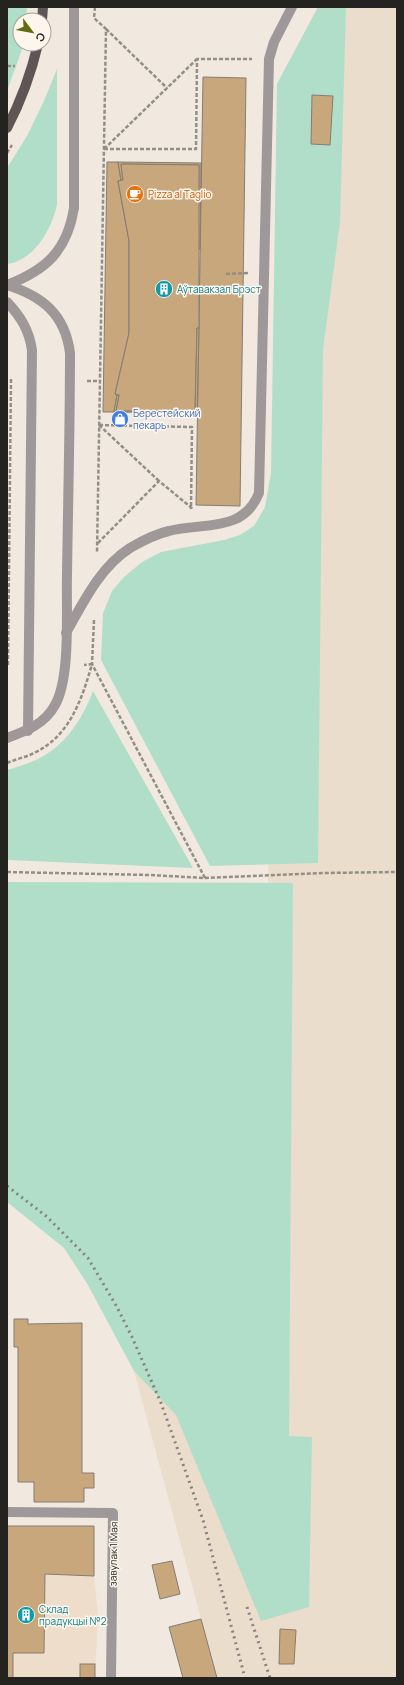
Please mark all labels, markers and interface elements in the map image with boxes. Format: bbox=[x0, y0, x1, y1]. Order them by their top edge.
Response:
north arrow bbox=[12, 12, 52, 52]
text: С bbox=[32, 30, 49, 45]
cafe icon: Pizza al Taglio bbox=[125, 184, 145, 204]
place label: Pizza al Taglio bbox=[148, 187, 212, 201]
building icon: Аўтавакзал Брэст bbox=[154, 279, 174, 299]
place label: Аўтавакзал Брэст bbox=[177, 282, 261, 296]
place label: Берестейский пекарь bbox=[133, 406, 201, 432]
shop icon: Берестейский пекарь bbox=[110, 409, 130, 429]
street label: завулак 1 Мая bbox=[105, 1522, 121, 1586]
place label: Склад прадукцыі №2 bbox=[39, 1602, 107, 1628]
building icon: Склад прадукцыі №2 bbox=[16, 1605, 36, 1625]

